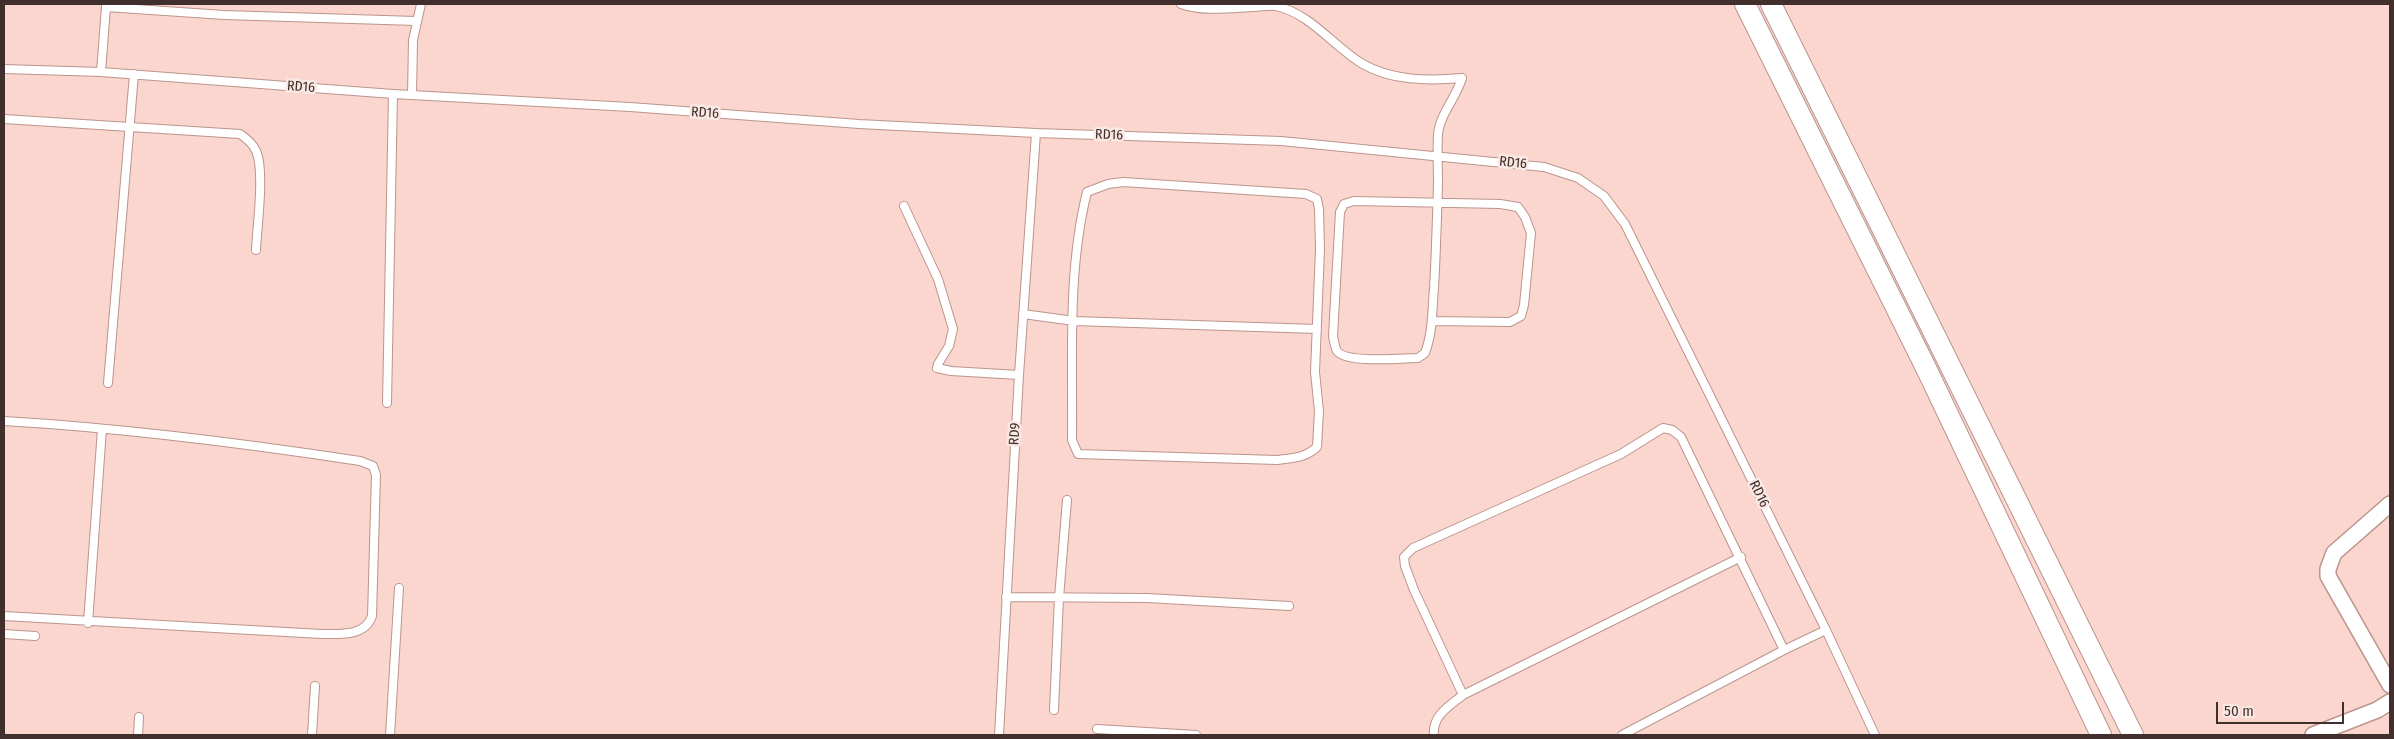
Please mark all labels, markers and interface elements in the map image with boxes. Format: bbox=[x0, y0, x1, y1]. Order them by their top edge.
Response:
street label: RD16 bbox=[286, 78, 316, 96]
street label: RD16 bbox=[690, 104, 720, 122]
street label: RD16 bbox=[1095, 126, 1123, 144]
street label: RD16 bbox=[1498, 153, 1528, 173]
street label: RD9 bbox=[1006, 422, 1024, 446]
street label: RD16 bbox=[1745, 478, 1773, 510]
scale bar bbox=[2219, 692, 2346, 724]
text: 50 m bbox=[2224, 702, 2254, 720]

